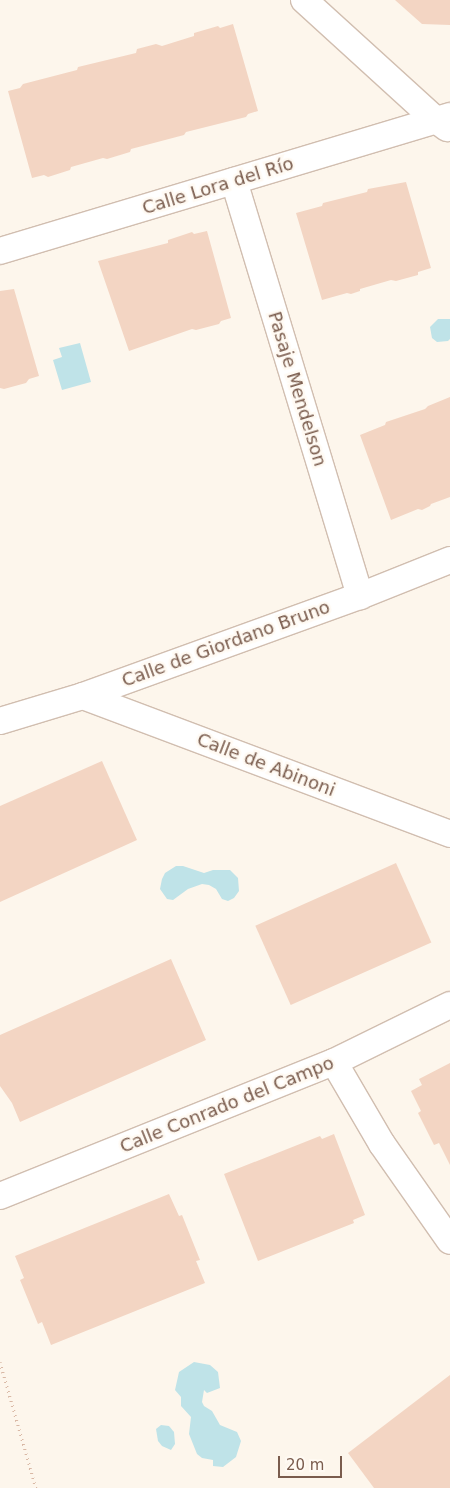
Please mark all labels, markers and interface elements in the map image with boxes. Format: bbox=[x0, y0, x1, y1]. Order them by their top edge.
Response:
street label: Calle Lora del Río bbox=[140, 153, 296, 219]
street label: Pasaje Mendelson bbox=[263, 309, 331, 469]
street label: Calle de Giordano Bruno bbox=[119, 596, 333, 692]
street label: Calle de Abinoni bbox=[194, 729, 338, 801]
street label: Calle Conrado del Campo bbox=[117, 1052, 337, 1158]
scale bar bbox=[280, 1446, 344, 1478]
text: 20 m bbox=[286, 1456, 324, 1474]

